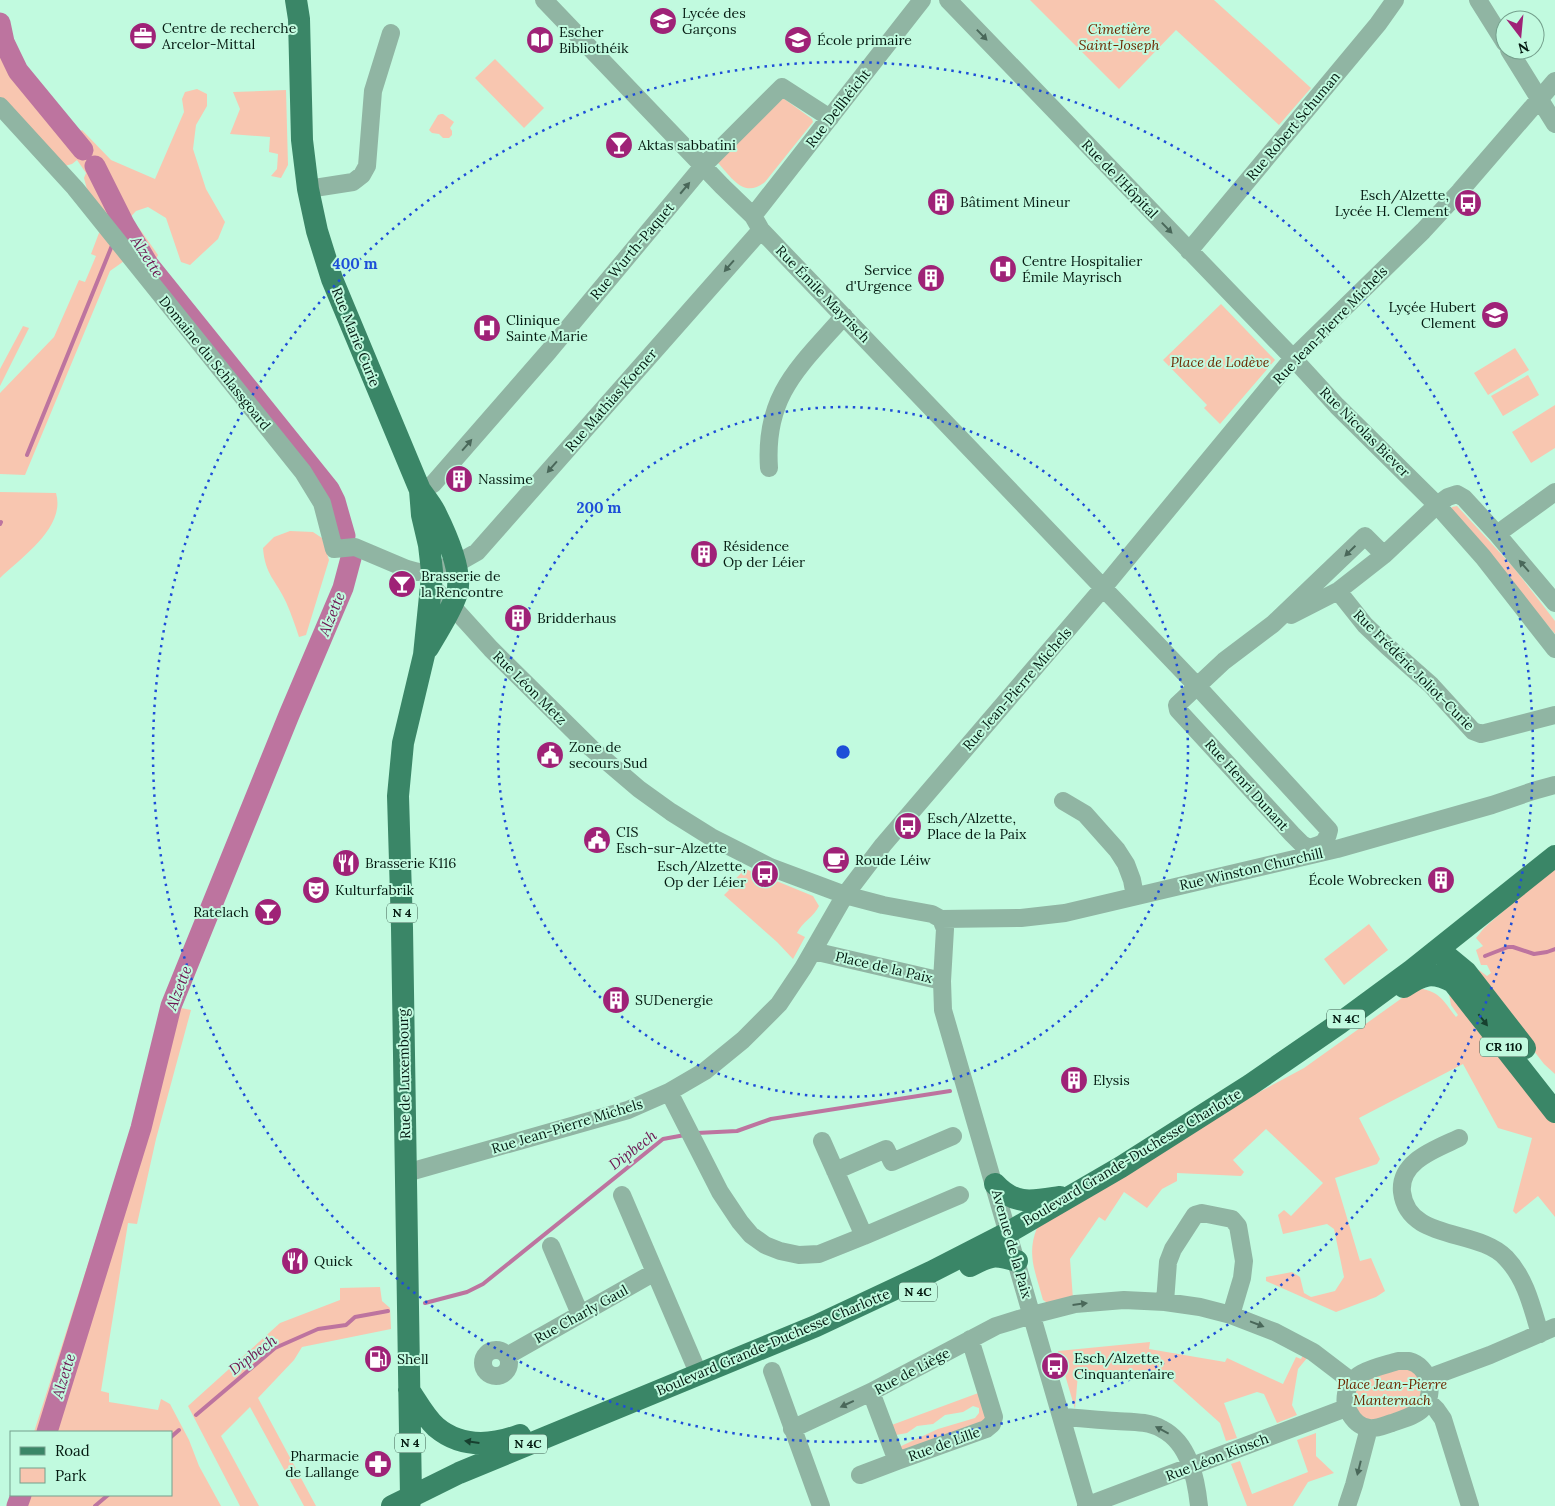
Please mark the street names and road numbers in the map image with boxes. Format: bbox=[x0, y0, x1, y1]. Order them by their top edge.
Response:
street label: Rue Dellhéicht bbox=[802, 65, 875, 151]
street label: Rue Robert Schuman bbox=[1242, 67, 1344, 184]
street label: Rue de l'Hôpital bbox=[1078, 136, 1162, 222]
street label: Rue Wurth-Paquet bbox=[586, 198, 678, 303]
street label: Rue Émile Mayrisch bbox=[772, 242, 874, 346]
street label: Rue Jean-Pierre Michels bbox=[1269, 262, 1391, 388]
street label: Rue Marie Curie bbox=[328, 285, 384, 390]
street label: Domaine du Schlassgoard bbox=[155, 292, 275, 434]
street label: Rue Mathias Koener bbox=[561, 345, 661, 455]
street label: Rue Nicolas Biever bbox=[1316, 383, 1414, 481]
street label: Rue Frédéric Joliot-Curie bbox=[1350, 606, 1479, 735]
street label: Rue Jean-Pierre Michels bbox=[959, 624, 1075, 754]
street label: Rue Léon Metz bbox=[489, 647, 571, 729]
street label: Rue Henri Dunant bbox=[1201, 735, 1293, 835]
street label: Rue Winston Churchill bbox=[1178, 844, 1325, 894]
road number: N 4 bbox=[387, 904, 417, 922]
street label: Place de la Paix bbox=[834, 947, 935, 987]
street label: Rue de Luxembourg bbox=[394, 1008, 414, 1139]
road number: N 4C bbox=[1327, 1010, 1365, 1028]
road number: CR 110 bbox=[1480, 1038, 1528, 1056]
street label: Boulevard Grande-Duchesse Charlotte bbox=[1019, 1084, 1245, 1230]
street label: Rue Jean-Pierre Michels bbox=[489, 1094, 645, 1158]
street label: Avenue de la Paix bbox=[988, 1186, 1036, 1301]
street label: Rue Charly Gaul bbox=[531, 1281, 631, 1347]
road number: N 4C bbox=[899, 1282, 937, 1301]
street label: Boulevard Grande-Duchesse Charlotte bbox=[653, 1284, 893, 1400]
street label: Rue de Liège bbox=[871, 1343, 953, 1398]
street label: Rue de Lille bbox=[906, 1423, 983, 1465]
street label: Rue Léon Kinsch bbox=[1163, 1429, 1271, 1485]
road number: N 4 bbox=[395, 1434, 425, 1452]
road number: N 4C bbox=[509, 1435, 547, 1454]

